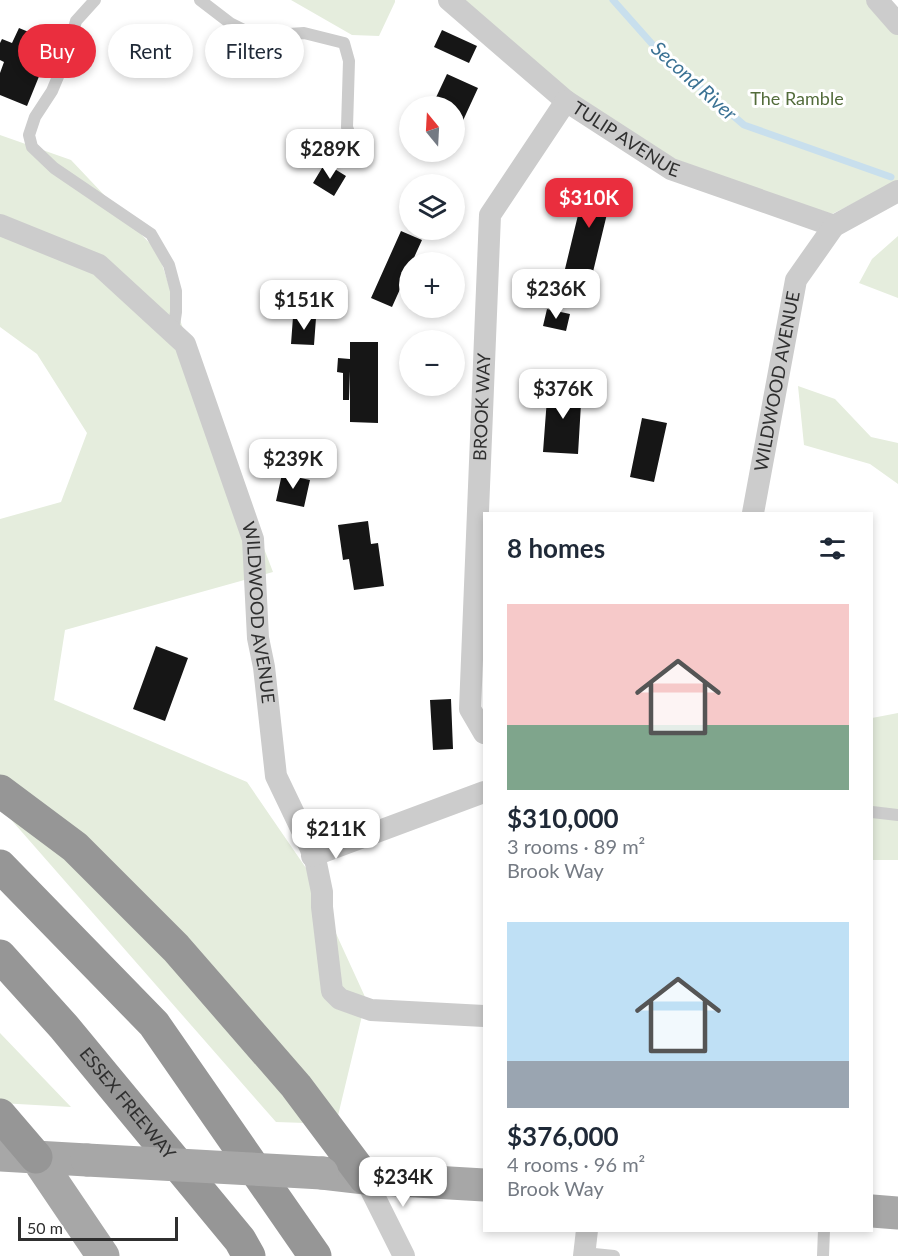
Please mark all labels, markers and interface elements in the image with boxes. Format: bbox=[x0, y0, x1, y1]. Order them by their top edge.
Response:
chip: Buy bbox=[18, 24, 96, 78]
chip: Rent bbox=[108, 24, 193, 78]
chip: Filters bbox=[205, 24, 304, 78]
water label: Second River bbox=[647, 36, 743, 126]
park label: The Ramble bbox=[750, 87, 844, 109]
north arrow bbox=[399, 96, 465, 162]
map controls bbox=[399, 96, 465, 396]
street label: TULIP AVENUE bbox=[569, 96, 683, 181]
pin: $289K bbox=[288, 129, 372, 180]
text: $289K bbox=[300, 136, 360, 160]
button: layers bbox=[399, 174, 465, 240]
pin: $310K bbox=[547, 178, 631, 229]
text: $310K bbox=[559, 185, 619, 209]
button: + bbox=[399, 252, 465, 318]
pin: $236K bbox=[514, 269, 598, 320]
text: $236K bbox=[526, 276, 586, 300]
pin: $151K bbox=[262, 280, 346, 331]
text: $151K bbox=[274, 287, 334, 311]
street label: WILDWOOD AVENUE bbox=[749, 289, 804, 473]
button: − bbox=[399, 330, 465, 396]
street label: BROOK WAY bbox=[468, 352, 494, 461]
pin: $376K bbox=[521, 369, 605, 420]
text: $376K bbox=[533, 376, 593, 400]
pin: $239K bbox=[251, 439, 335, 490]
text: $239K bbox=[263, 446, 323, 470]
street label: WILDWOOD AVENUE bbox=[238, 519, 280, 704]
text: 8 homes bbox=[507, 532, 605, 564]
icon: filters bbox=[816, 532, 849, 565]
icon: home bbox=[624, 643, 732, 751]
text: $310,000 bbox=[507, 802, 619, 834]
pin: $211K bbox=[294, 809, 378, 860]
text: $211K bbox=[306, 816, 366, 840]
text: 3 rooms · 89 m² bbox=[507, 834, 645, 858]
text: Brook Way bbox=[507, 858, 604, 882]
icon: home bbox=[624, 961, 732, 1069]
street label: ESSEX FREEWAY bbox=[75, 1042, 181, 1164]
text: $376,000 bbox=[507, 1120, 619, 1152]
text: 4 rooms · 96 m² bbox=[507, 1152, 645, 1176]
pin: $234K bbox=[361, 1157, 445, 1208]
text: $234K bbox=[373, 1164, 433, 1188]
text: Brook Way bbox=[507, 1176, 604, 1200]
scale bar bbox=[18, 1214, 178, 1242]
text: 50 m bbox=[27, 1218, 63, 1237]

